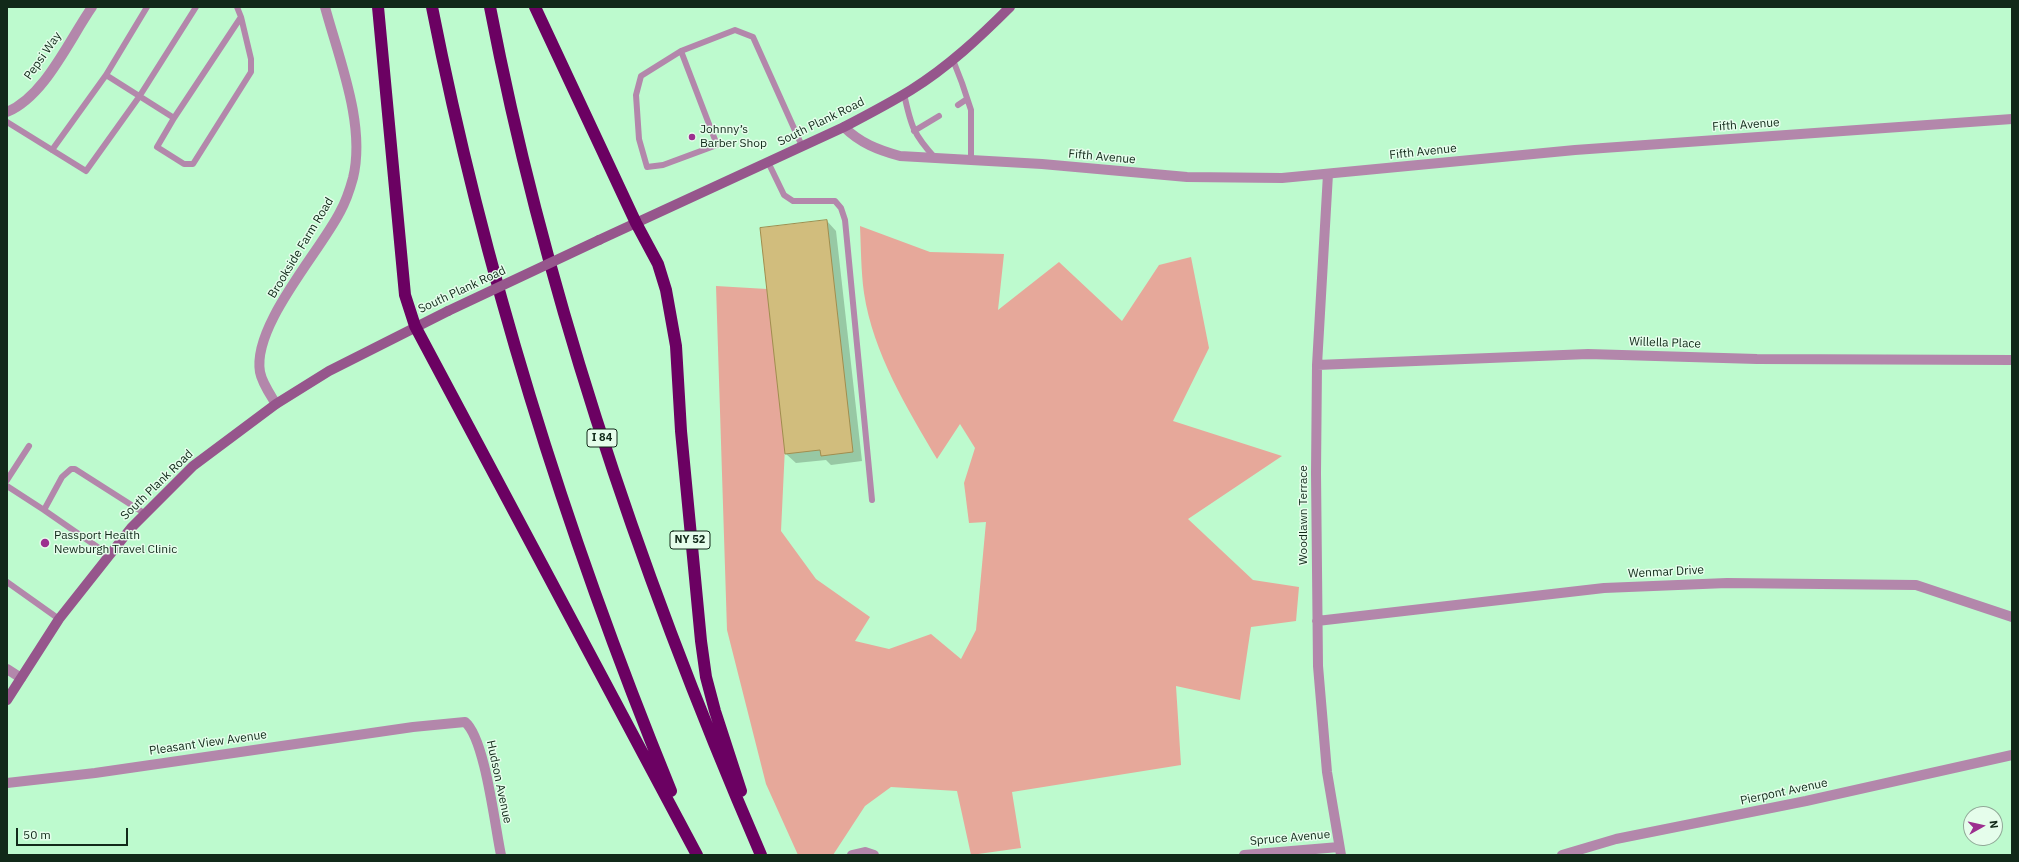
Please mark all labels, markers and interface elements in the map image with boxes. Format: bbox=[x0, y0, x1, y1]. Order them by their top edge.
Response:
street label: Pepsi Way bbox=[21, 29, 65, 83]
street label: South Plank Road bbox=[775, 95, 867, 149]
street label: Fifth Avenue bbox=[1712, 115, 1780, 135]
place label: Johnny’s Barber Shop bbox=[700, 123, 767, 151]
marker: Johnny’s Barber Shop bbox=[687, 132, 697, 142]
street label: Fifth Avenue bbox=[1389, 141, 1457, 163]
street label: Fifth Avenue bbox=[1068, 147, 1136, 167]
street label: Brookside Farm Road bbox=[265, 195, 337, 301]
street label: South Plank Road bbox=[416, 263, 508, 317]
street label: Willella Place bbox=[1629, 335, 1701, 351]
road number: I 84 bbox=[587, 429, 617, 447]
street label: South Plank Road bbox=[118, 447, 196, 523]
street label: Woodlawn Terrace bbox=[1297, 465, 1311, 565]
place label: Passport Health Newburgh Travel Clinic bbox=[54, 529, 177, 557]
road number: NY 52 bbox=[670, 531, 710, 549]
marker: Passport Health Newburgh Travel Clinic bbox=[39, 537, 51, 549]
street label: Wenmar Drive bbox=[1628, 563, 1704, 581]
street label: Pleasant View Avenue bbox=[148, 728, 268, 758]
street label: Hudson Avenue bbox=[483, 739, 515, 825]
street label: Pierpont Avenue bbox=[1739, 776, 1829, 808]
north arrow bbox=[1963, 806, 2003, 846]
scale bar bbox=[18, 820, 130, 846]
text: N bbox=[1986, 820, 2001, 829]
text: 50 m bbox=[23, 827, 51, 842]
street label: Spruce Avenue bbox=[1249, 827, 1331, 849]

